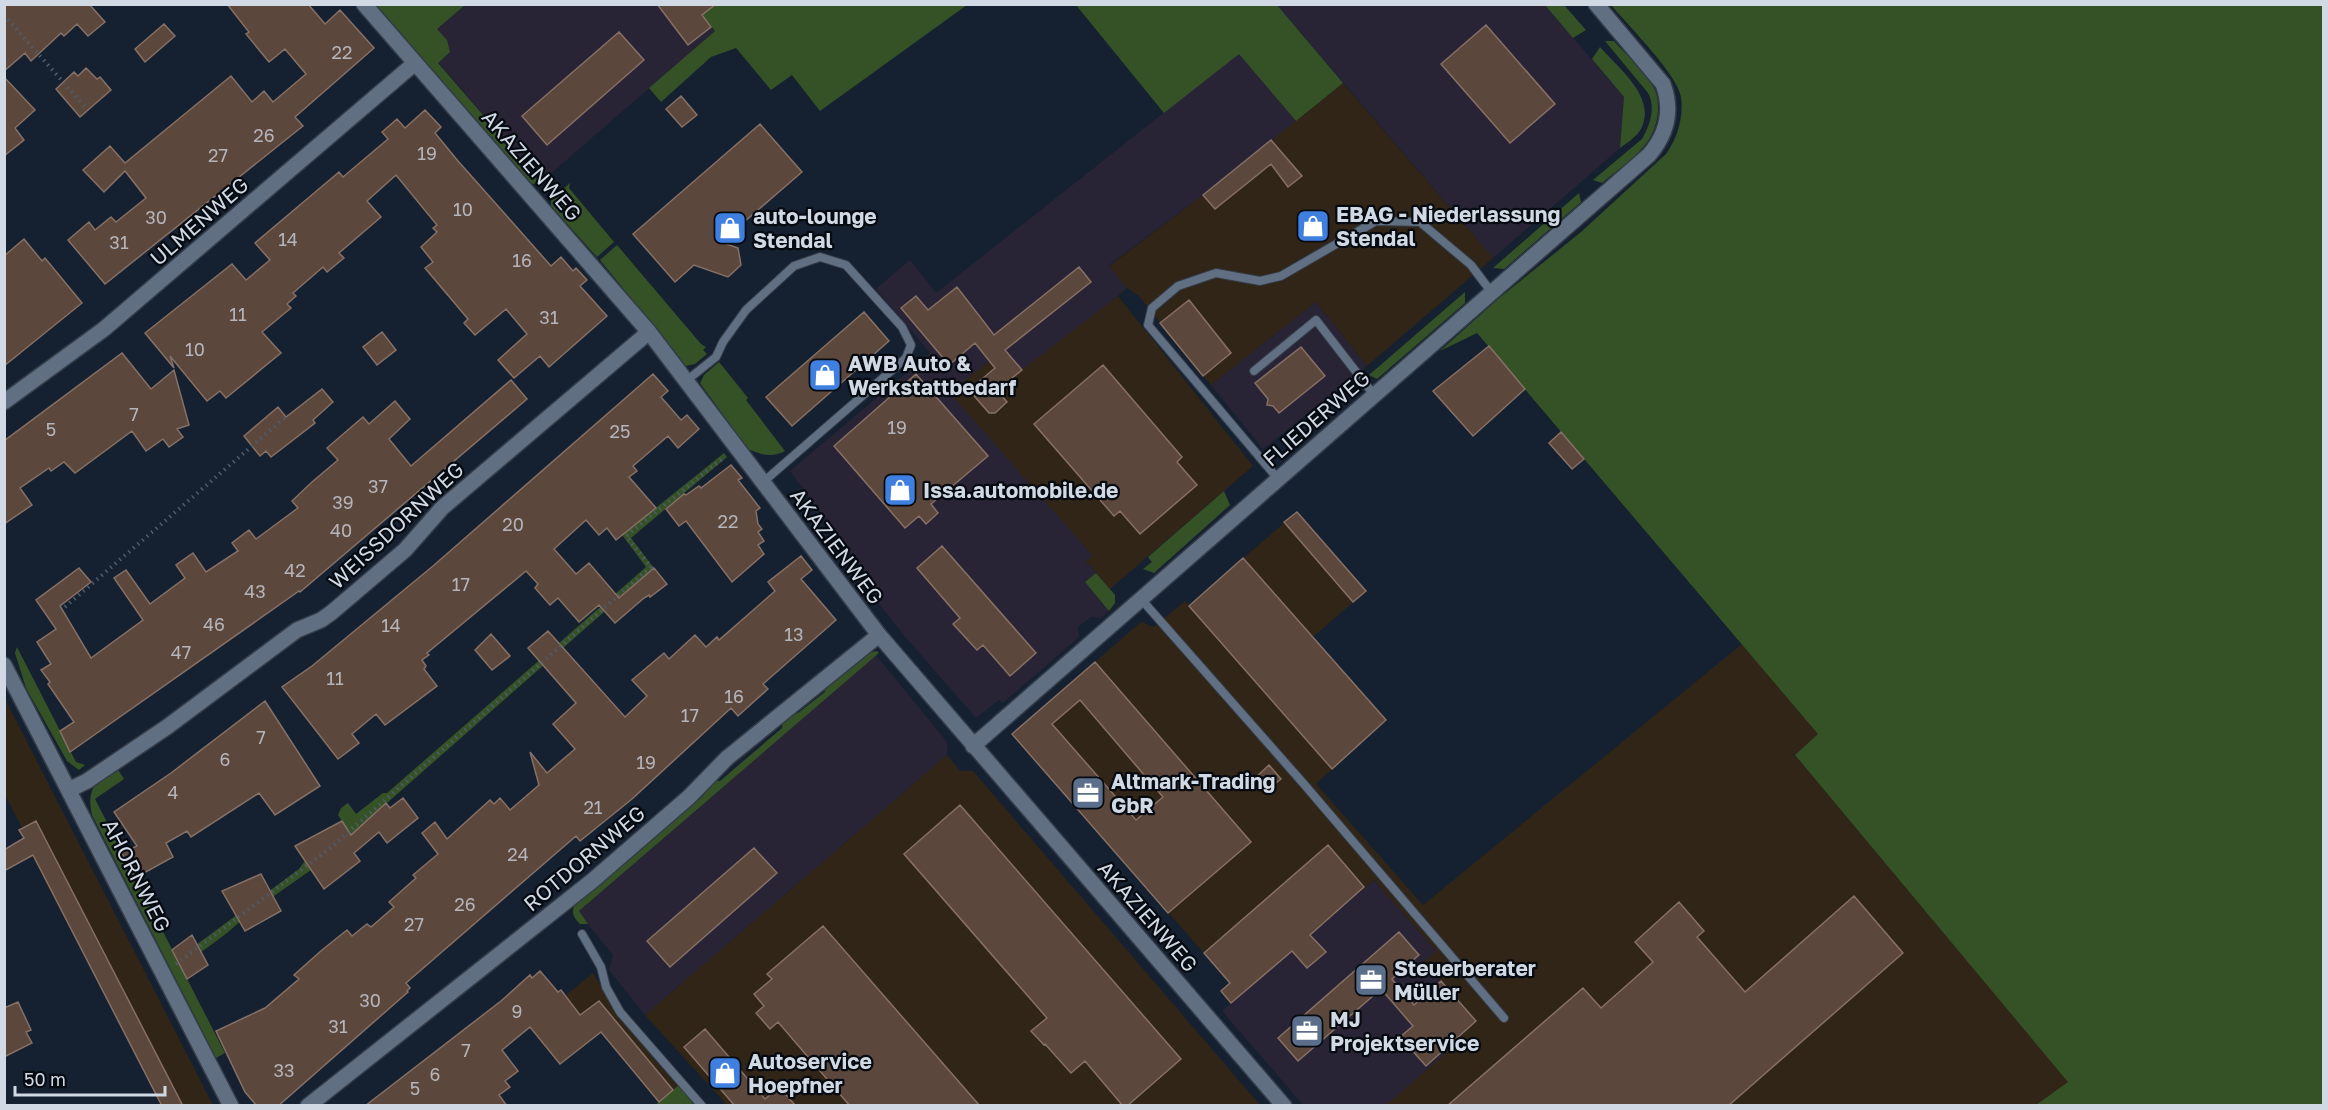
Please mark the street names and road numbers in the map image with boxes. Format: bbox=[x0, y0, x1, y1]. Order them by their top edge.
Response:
street label: AKAZIENWEG bbox=[477, 104, 587, 226]
street label: ULMENWEG bbox=[145, 171, 253, 271]
street label: FLIEDERWEG bbox=[1257, 364, 1375, 472]
street label: WEISSDORNWEG bbox=[323, 456, 469, 594]
street label: AKAZIENWEG bbox=[785, 483, 889, 609]
street label: ROTDORNWEG bbox=[518, 800, 650, 916]
street label: AHORNWEG bbox=[97, 814, 177, 936]
street label: AKAZIENWEG bbox=[1093, 855, 1203, 977]

